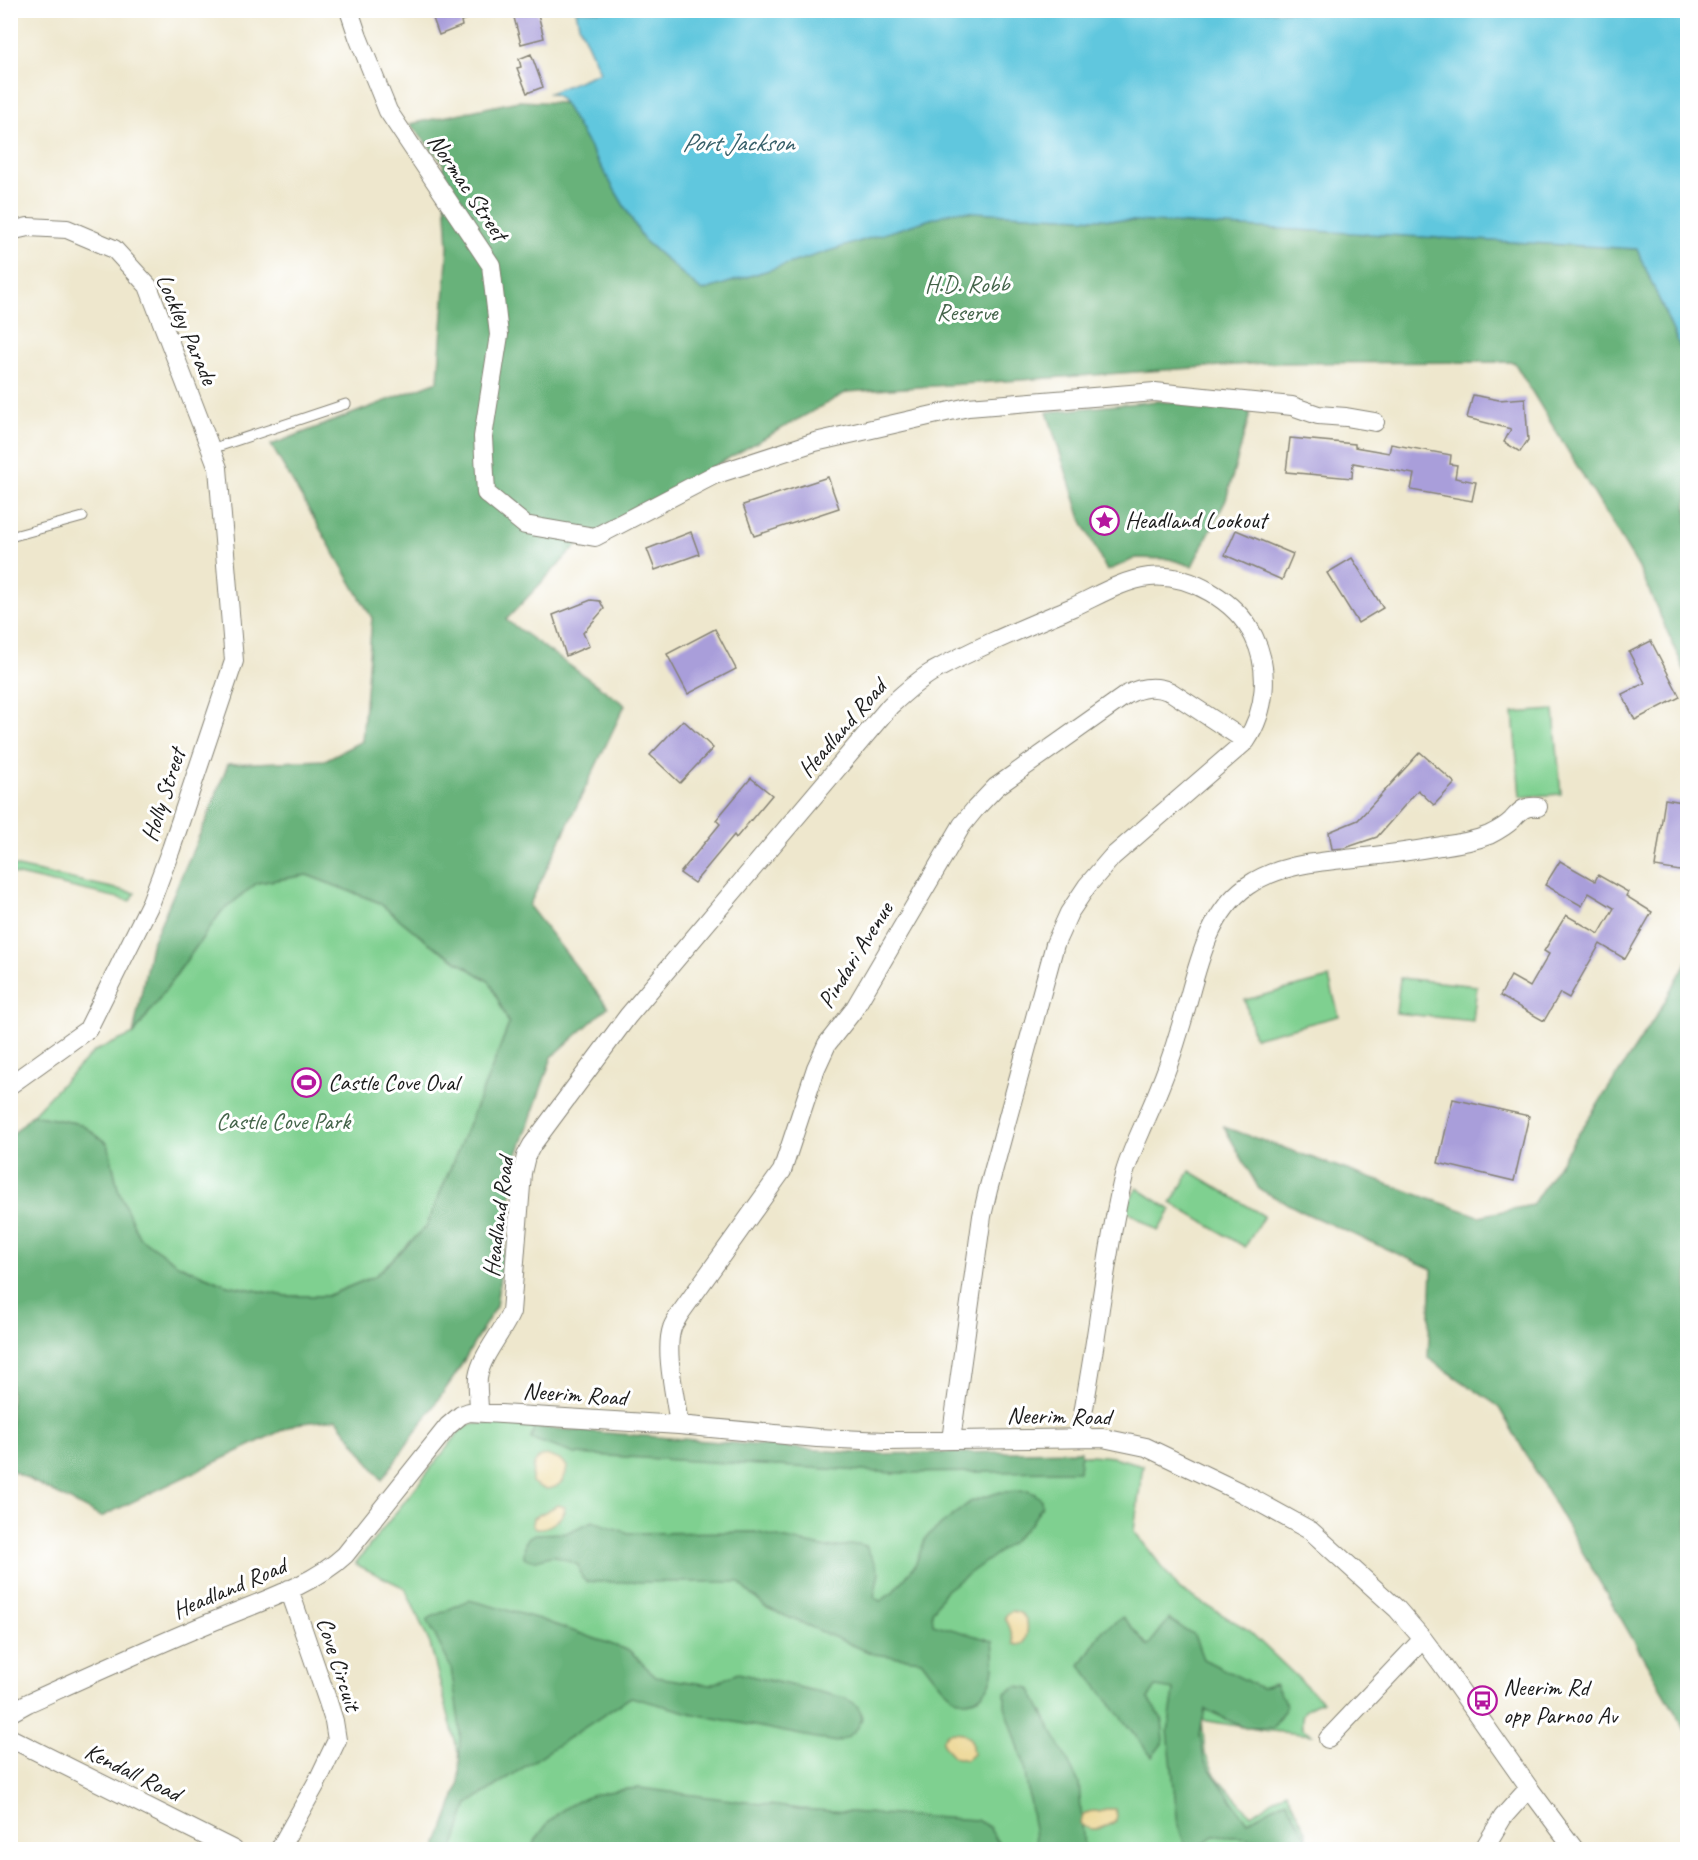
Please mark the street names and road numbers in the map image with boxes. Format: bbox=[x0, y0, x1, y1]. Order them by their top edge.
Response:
street label: Normac Street bbox=[421, 128, 516, 249]
street label: Lockley Parade bbox=[149, 269, 226, 391]
street label: Headland Road bbox=[791, 670, 895, 783]
street label: Holly Street bbox=[134, 742, 193, 845]
street label: Pindari Avenue bbox=[811, 894, 901, 1014]
street label: Headland Road bbox=[476, 1152, 521, 1279]
street label: Neerim Road bbox=[522, 1375, 631, 1413]
street label: Neerim Road bbox=[1007, 1400, 1115, 1432]
street label: Headland Road bbox=[168, 1549, 294, 1625]
street label: Cove Circuit bbox=[310, 1614, 369, 1716]
street label: Kendall Road bbox=[80, 1736, 189, 1810]

